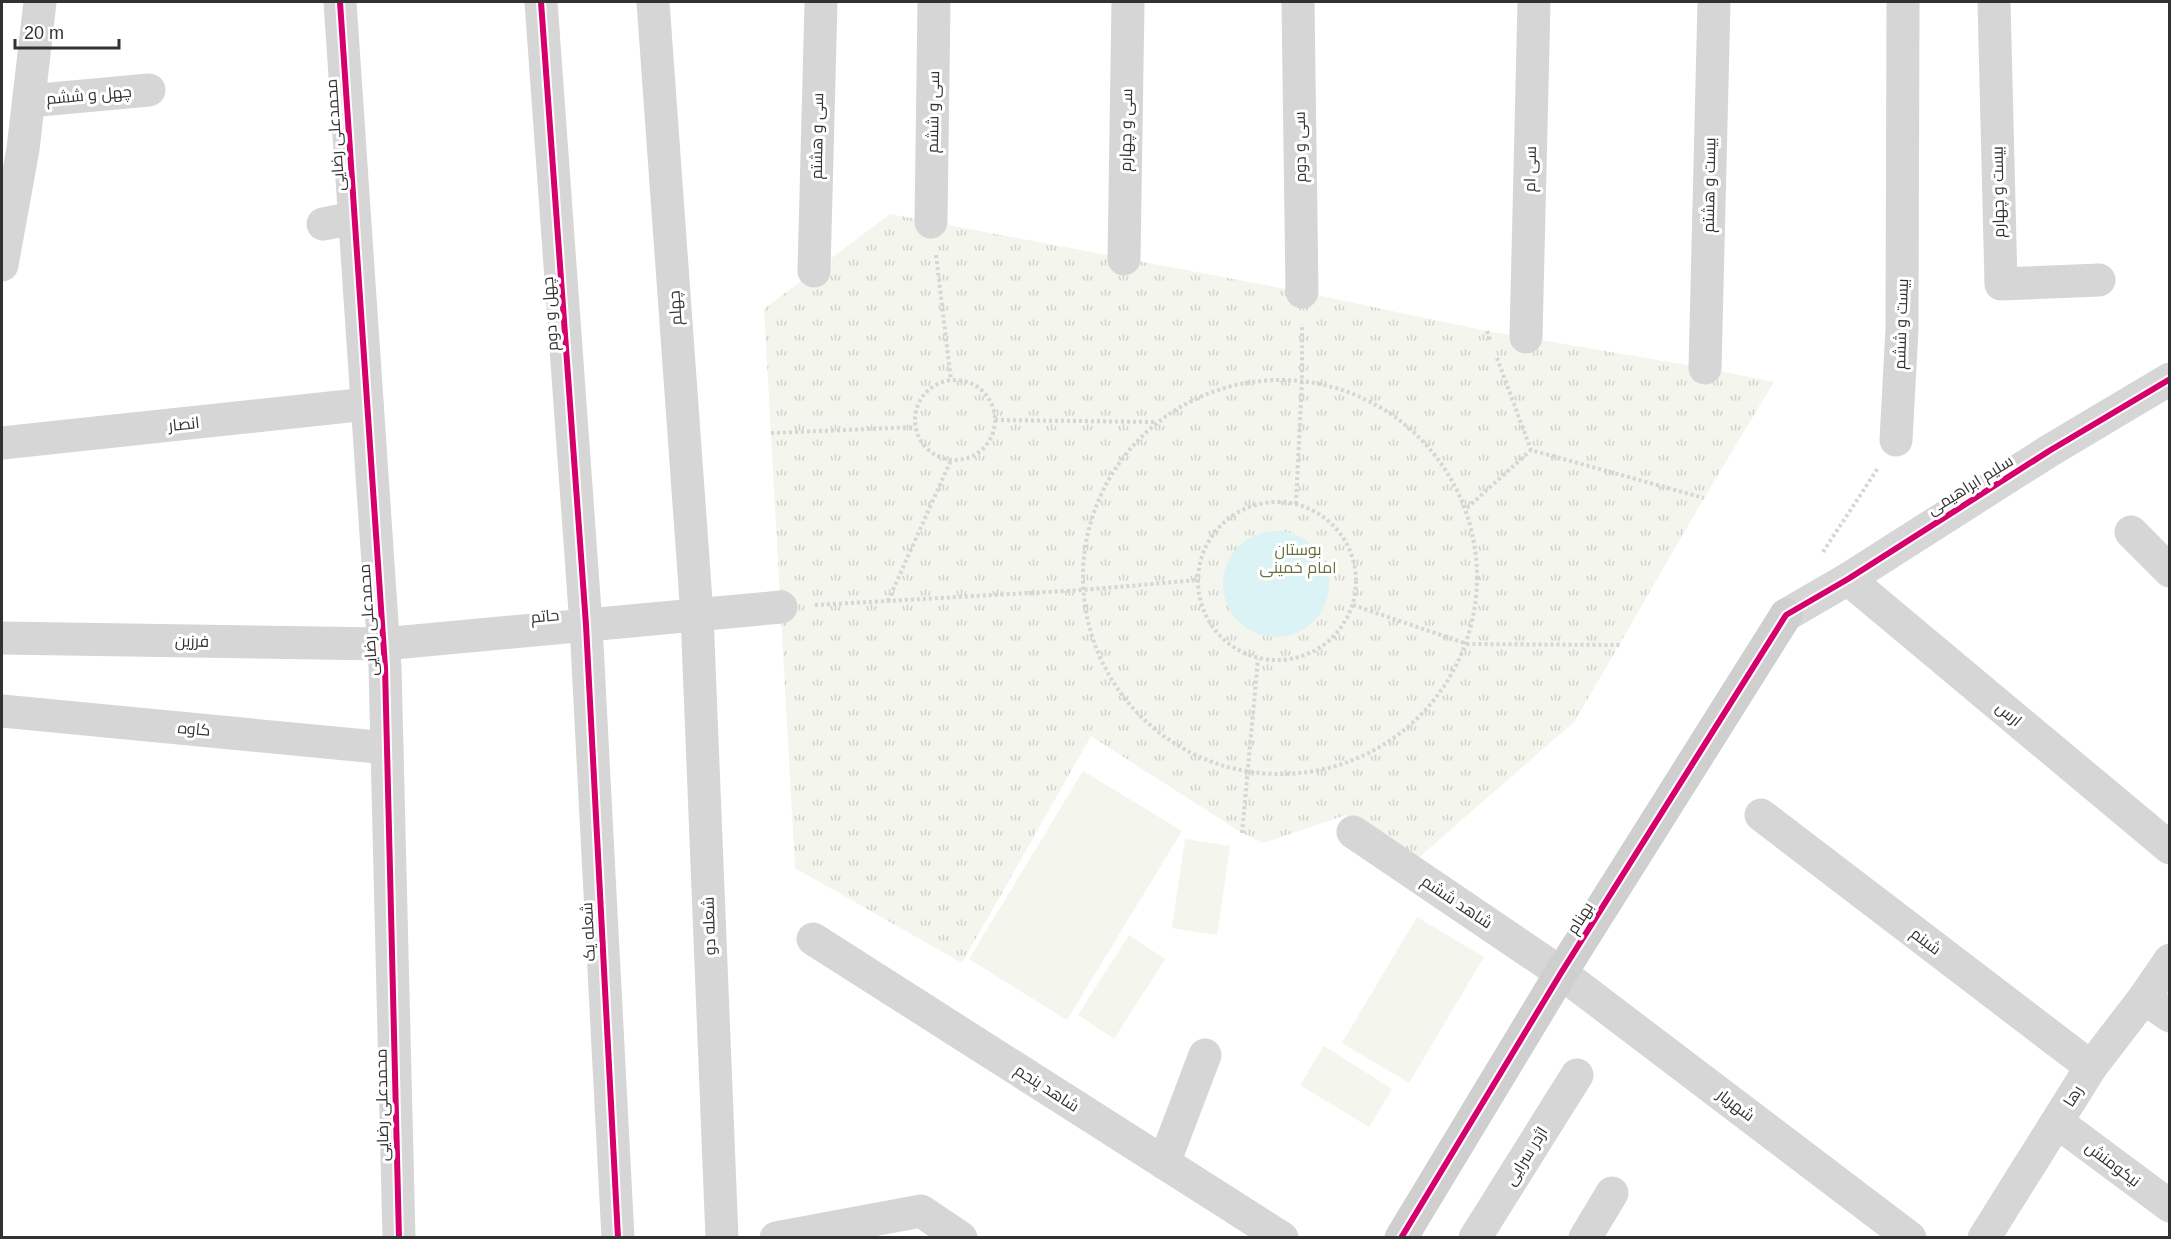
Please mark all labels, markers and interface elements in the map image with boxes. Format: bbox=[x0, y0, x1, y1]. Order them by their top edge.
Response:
scale bar bbox=[15, 12, 118, 50]
text: 20 m bbox=[24, 23, 64, 43]
street label: سی و ششم bbox=[924, 71, 945, 153]
street label: محمدعلی رضایی bbox=[323, 78, 349, 192]
street label: چهل و ششم bbox=[46, 83, 133, 110]
street label: سی و چهارم bbox=[1117, 88, 1138, 172]
street label: سی و هشتم bbox=[808, 92, 829, 180]
street label: سی و دوم bbox=[1291, 111, 1312, 183]
street label: بیست و هشتم bbox=[1700, 137, 1721, 233]
street label: سی ام bbox=[1521, 146, 1542, 192]
street label: بیست و چهارم bbox=[1989, 146, 2010, 238]
street label: چهل و دوم bbox=[539, 276, 564, 352]
street label: بیست و ششم bbox=[1891, 278, 1914, 370]
street label: چهلم bbox=[665, 290, 688, 326]
street label: انصار bbox=[167, 414, 200, 435]
street label: سلیم ابراهیمی bbox=[1924, 452, 2018, 521]
park label: بوستان امام خمینی bbox=[1260, 541, 1337, 579]
street label: محمدعلی رضایی bbox=[356, 563, 382, 677]
street label: حاتم bbox=[530, 606, 560, 629]
street label: فرزین bbox=[175, 632, 209, 652]
street label: ارس bbox=[1992, 699, 2025, 731]
street label: کاوه bbox=[177, 719, 211, 740]
street label: شاهد ششم bbox=[1417, 872, 1495, 934]
street label: شعله دو bbox=[699, 896, 720, 956]
street label: بهنام bbox=[1564, 899, 1599, 939]
street label: شعله یک bbox=[578, 902, 599, 962]
street label: شبنم bbox=[1906, 924, 1944, 960]
street label: محمدعلی رضایی bbox=[373, 1048, 393, 1161]
street label: شاهد پنجم bbox=[1010, 1061, 1082, 1117]
street label: رها bbox=[2060, 1082, 2087, 1110]
street label: شهریار bbox=[1712, 1085, 1758, 1126]
street label: اژدر سرایی bbox=[1501, 1124, 1552, 1189]
street label: نیکومنش bbox=[2081, 1138, 2144, 1192]

